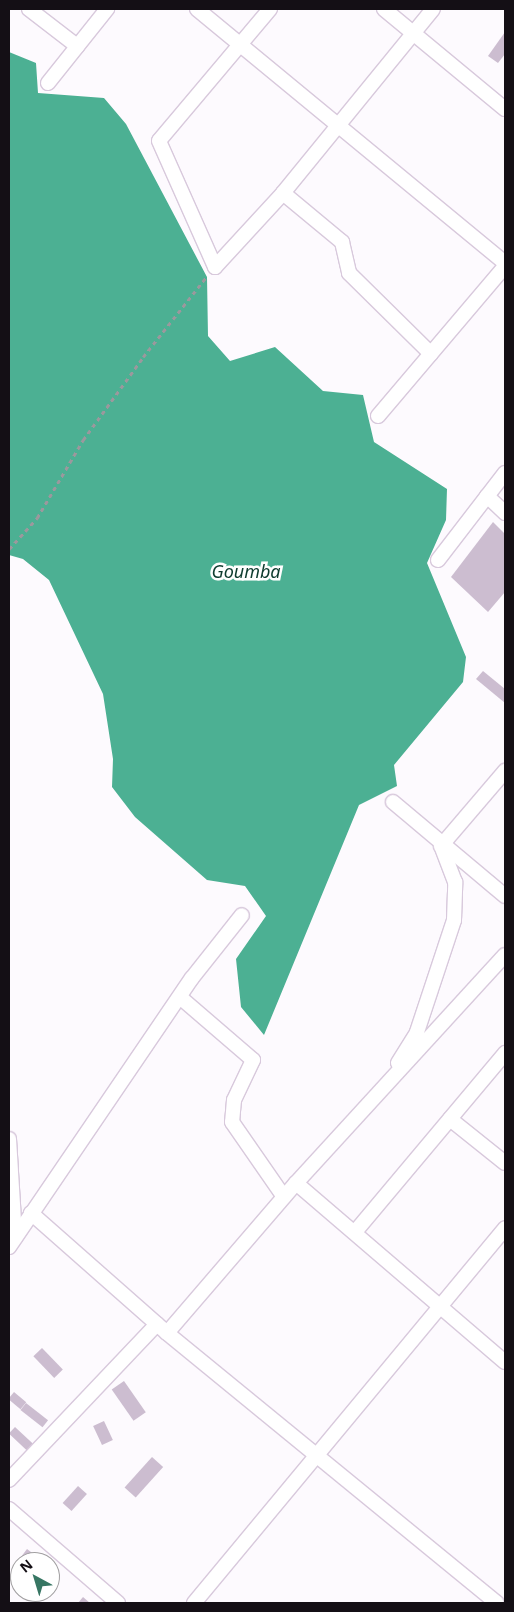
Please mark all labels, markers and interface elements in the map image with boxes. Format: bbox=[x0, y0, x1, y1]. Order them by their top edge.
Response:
water label: Goumba bbox=[211, 560, 281, 582]
north arrow bbox=[10, 1552, 60, 1602]
text: N bbox=[15, 1555, 36, 1577]

